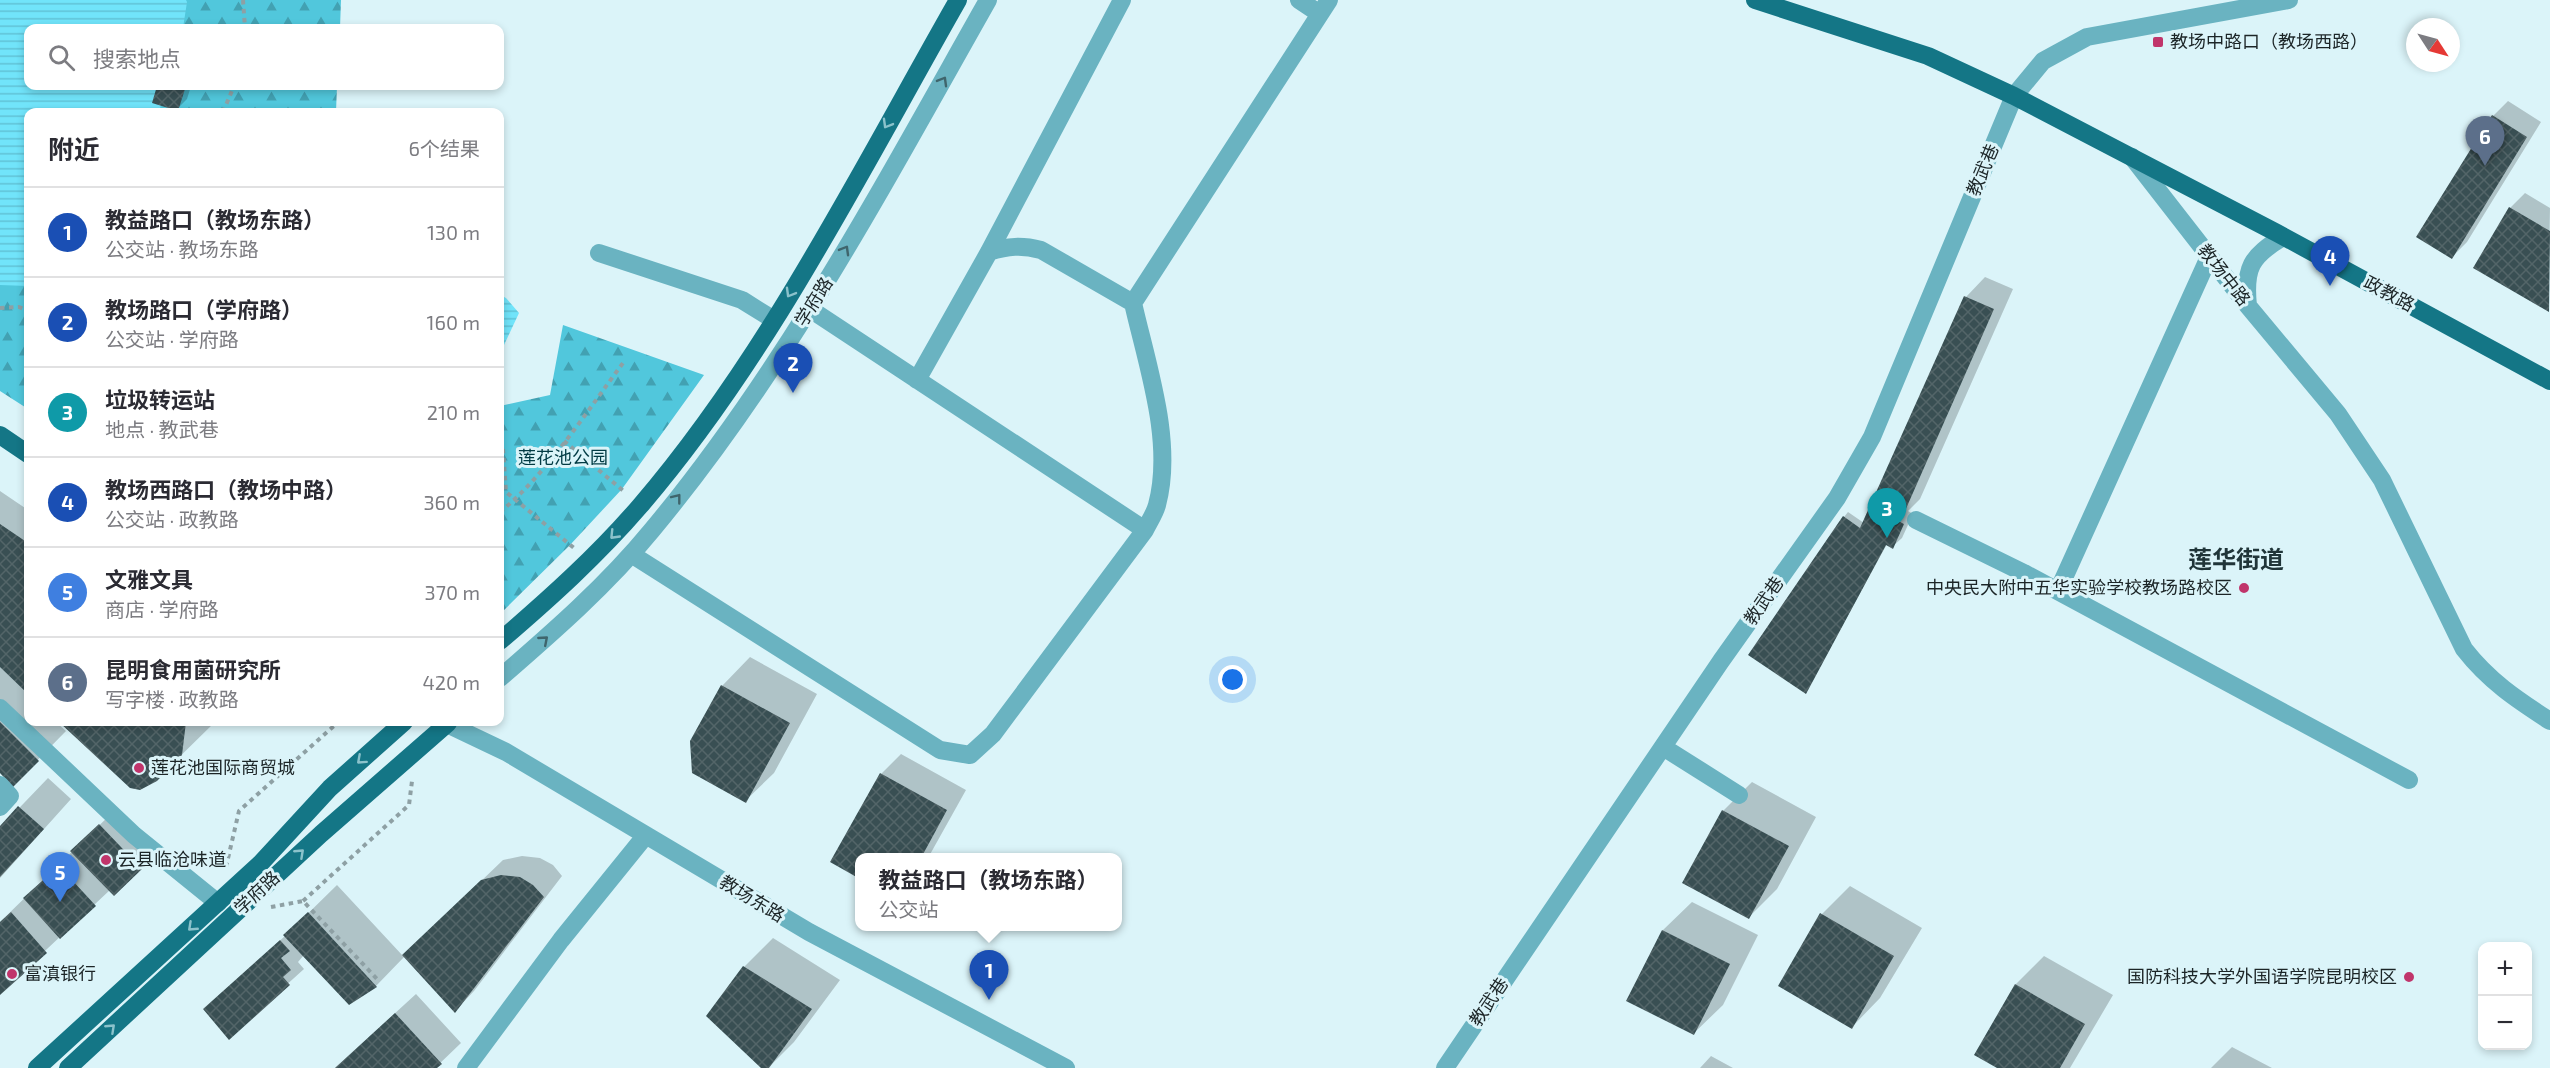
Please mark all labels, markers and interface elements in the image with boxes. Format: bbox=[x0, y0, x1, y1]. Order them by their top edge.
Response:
north arrow bbox=[2406, 18, 2460, 72]
search box bbox=[24, 24, 504, 90]
place label: 教场中路口（教场西路） bbox=[2170, 30, 2368, 52]
marker: 教场中路口（教场西路） bbox=[2151, 35, 2165, 49]
icon: search bbox=[45, 41, 78, 74]
text: 搜索地点 bbox=[93, 45, 181, 71]
one-way arrow bbox=[935, 77, 947, 87]
pin: 6 bbox=[2466, 116, 2504, 166]
one-way arrow bbox=[883, 118, 894, 128]
text: 附近 bbox=[48, 133, 100, 164]
text: 6个结果 bbox=[409, 136, 480, 160]
street label: 教武巷 bbox=[1961, 140, 2003, 199]
text: 教益路口（教场东路） bbox=[105, 206, 325, 232]
text: 1 bbox=[63, 220, 72, 244]
text: 130 m bbox=[427, 220, 480, 244]
pin: 4 bbox=[2310, 236, 2350, 286]
text: 公交站 · 教场东路 bbox=[105, 237, 259, 261]
street label: 教场中路 bbox=[2194, 239, 2256, 310]
one-way arrow bbox=[838, 246, 850, 256]
street label: 政教路 bbox=[2360, 271, 2418, 316]
street label: 学府路 bbox=[790, 273, 837, 330]
one-way arrow bbox=[786, 287, 798, 297]
text: 教场路口（学府路） bbox=[105, 296, 303, 322]
text: 2 bbox=[62, 310, 73, 334]
text: 160 m bbox=[427, 310, 480, 334]
text: 公交站 · 学府路 bbox=[105, 327, 239, 351]
pin: 2 bbox=[774, 344, 812, 393]
text: 垃圾转运站 bbox=[105, 386, 215, 412]
text: 3 bbox=[62, 400, 73, 424]
text: 210 m bbox=[427, 400, 480, 424]
text: 地点 · 教武巷 bbox=[105, 417, 219, 441]
park label: 莲花池公园 bbox=[518, 446, 608, 468]
text: 教场西路口（教场中路） bbox=[105, 476, 347, 502]
pin: 3 bbox=[1868, 488, 1906, 538]
text: 4 bbox=[61, 490, 74, 514]
text: 360 m bbox=[423, 490, 480, 514]
one-way arrow bbox=[670, 494, 681, 505]
text: 公交站 · 政教路 bbox=[105, 507, 239, 531]
one-way arrow bbox=[610, 529, 621, 539]
district label: 莲华街道 bbox=[2188, 544, 2284, 573]
text: 文雅文具 bbox=[105, 566, 193, 592]
street label: 教武巷 bbox=[1739, 572, 1788, 629]
place label: 中央民大附中五华实验学校教场路校区 bbox=[1926, 576, 2232, 598]
text: 5 bbox=[62, 580, 73, 604]
text: 370 m bbox=[425, 580, 480, 604]
marker: 中央民大附中五华实验学校教场路校区 bbox=[2237, 581, 2251, 595]
text: 商店 · 学府路 bbox=[105, 597, 219, 621]
one-way arrow bbox=[537, 636, 548, 647]
text: 昆明食用菌研究所 bbox=[105, 656, 281, 682]
your location bbox=[1218, 665, 1247, 694]
text: 6 bbox=[62, 670, 73, 694]
text: 420 m bbox=[422, 670, 480, 694]
text: 写字楼 · 政教路 bbox=[105, 687, 239, 711]
one-way arrow bbox=[357, 753, 368, 764]
place label: 莲花池国际商贸城 bbox=[151, 756, 295, 778]
marker: 莲花池国际商贸城 bbox=[132, 761, 146, 775]
place label: 云县临沧味道 bbox=[118, 848, 226, 870]
one-way arrow bbox=[293, 850, 304, 861]
pin: 5 bbox=[40, 852, 80, 902]
marker: 云县临沧味道 bbox=[99, 853, 113, 867]
popup bbox=[855, 853, 1122, 931]
street label: 学府路 bbox=[229, 866, 284, 919]
text: 教益路口（教场东路） bbox=[878, 866, 1099, 892]
street label: 教场东路 bbox=[716, 870, 789, 926]
text: 公交站 bbox=[878, 897, 938, 921]
one-way arrow bbox=[188, 920, 199, 931]
map controls bbox=[2478, 942, 2532, 1050]
button: + bbox=[2478, 942, 2532, 996]
pin: 1 bbox=[970, 950, 1008, 1000]
place label: 富滇银行 bbox=[24, 962, 96, 984]
place label: 国防科技大学外国语学院昆明校区 bbox=[2127, 965, 2397, 987]
marker: 富滇银行 bbox=[5, 967, 19, 981]
marker: 国防科技大学外国语学院昆明校区 bbox=[2402, 970, 2416, 984]
street label: 教武巷 bbox=[1464, 973, 1512, 1030]
button: − bbox=[2478, 996, 2532, 1050]
one-way arrow bbox=[104, 1024, 114, 1035]

